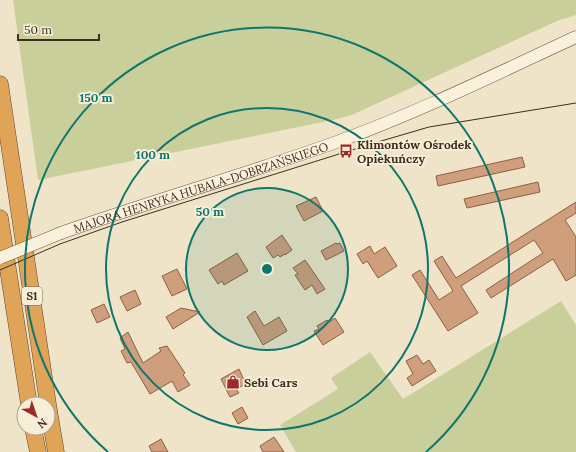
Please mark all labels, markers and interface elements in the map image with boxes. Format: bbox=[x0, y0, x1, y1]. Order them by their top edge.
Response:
scale bar bbox=[18, 16, 99, 42]
text: 50 m bbox=[24, 22, 52, 37]
text: 150 m bbox=[79, 90, 113, 105]
place label: Klimontów Ośrodek Opiekuńczy bbox=[357, 137, 471, 166]
street label: MAJORA HENRYKA HUBALA-DOBRZAŃSKIEGO bbox=[71, 138, 330, 236]
bus stop icon: Klimontów Ośrodek Opiekuńczy bbox=[338, 143, 354, 159]
text: 100 m bbox=[136, 147, 170, 162]
text: 50 m bbox=[196, 204, 224, 219]
centre of rings bbox=[260, 262, 274, 276]
road number: S1 bbox=[22, 287, 42, 305]
shop icon: Sebi Cars bbox=[225, 374, 241, 390]
place label: Sebi Cars bbox=[244, 375, 298, 390]
north arrow bbox=[16, 396, 56, 436]
text: N bbox=[34, 416, 50, 432]

